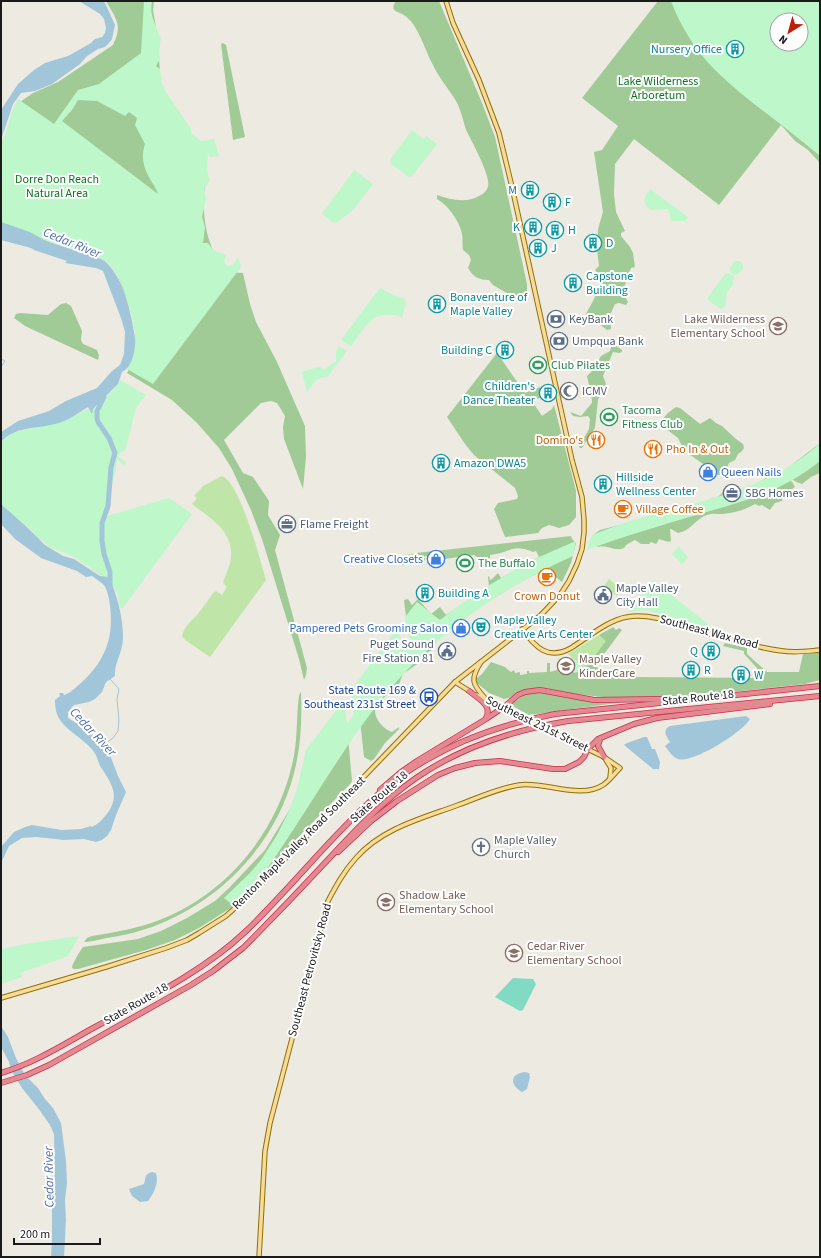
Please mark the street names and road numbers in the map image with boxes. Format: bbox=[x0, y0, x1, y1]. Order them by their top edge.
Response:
street label: Southeast Wax Road bbox=[658, 611, 760, 653]
street label: State Route 18 bbox=[661, 686, 735, 710]
street label: Southeast 231st Street bbox=[483, 692, 591, 756]
street label: State Route 18 bbox=[346, 767, 412, 827]
street label: Renton Maple Valley Road Southeast bbox=[229, 773, 369, 913]
street label: Southeast Petrovitsky Road bbox=[284, 902, 336, 1038]
street label: State Route 18 bbox=[101, 979, 171, 1029]

